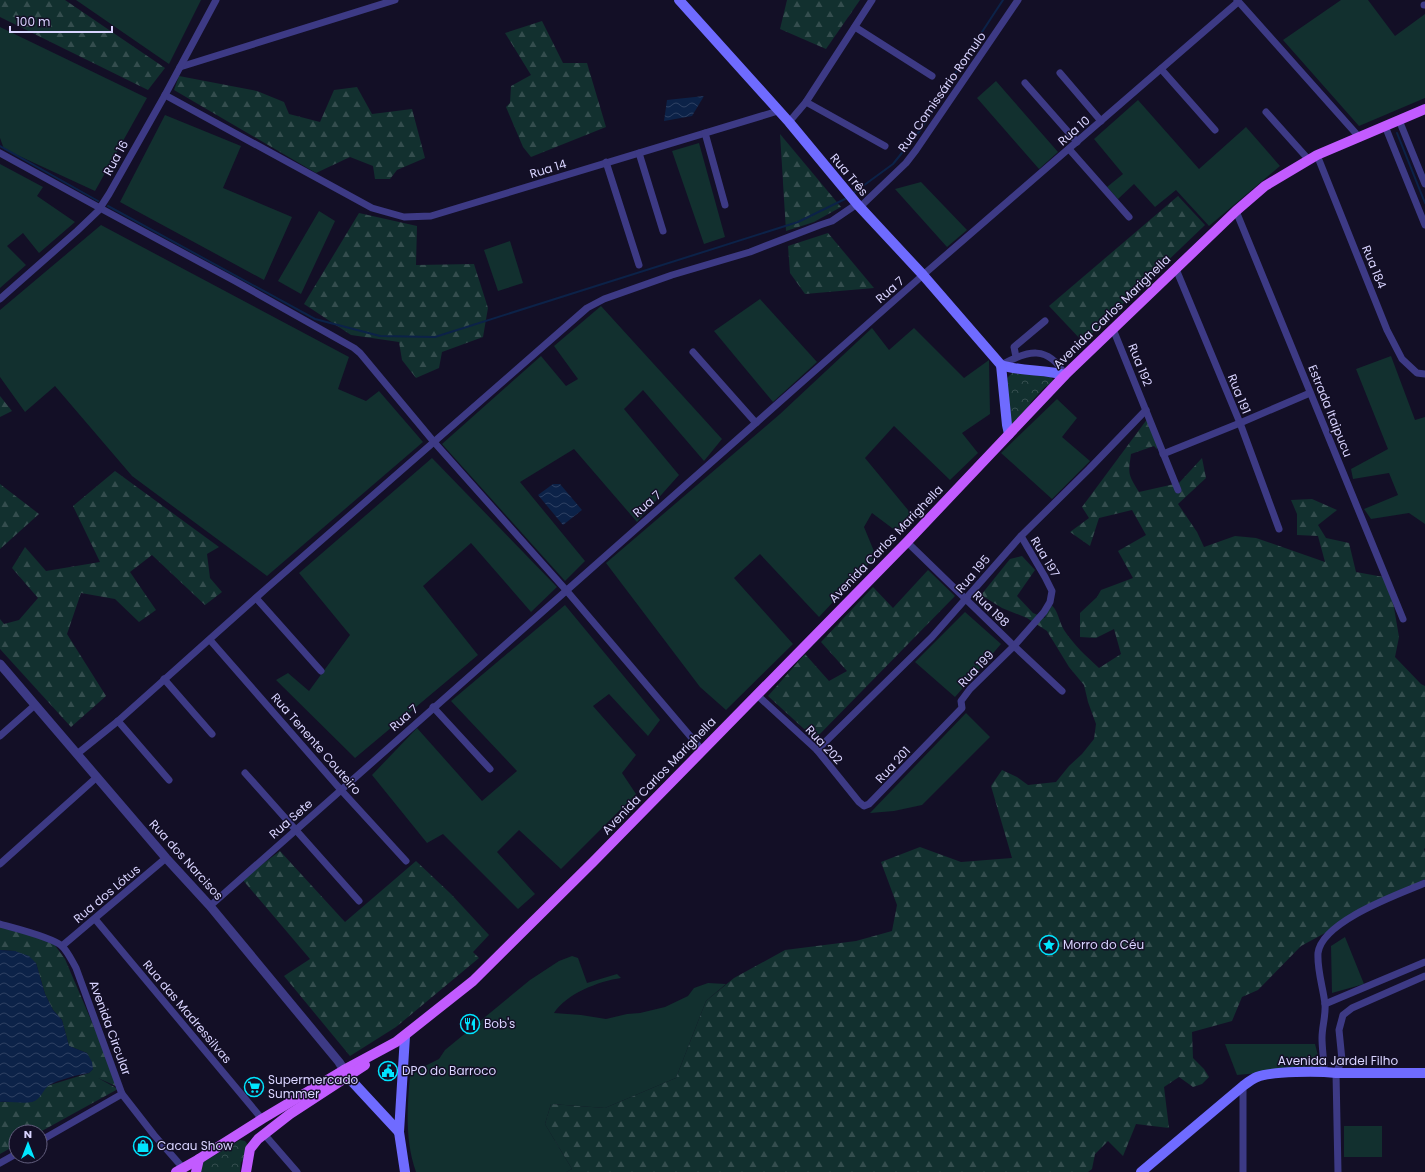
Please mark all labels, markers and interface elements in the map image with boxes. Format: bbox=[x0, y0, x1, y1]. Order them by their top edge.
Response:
scale bar bbox=[10, 8, 112, 34]
text: 100 m bbox=[16, 13, 50, 30]
street label: Rua Comissário Romulo bbox=[894, 28, 990, 155]
street label: Rua 10 bbox=[1054, 112, 1093, 149]
street label: Rua 16 bbox=[99, 137, 132, 178]
street label: Rua Três bbox=[826, 150, 872, 200]
street label: Rua 14 bbox=[527, 155, 569, 182]
street label: Rua 184 bbox=[1358, 243, 1391, 291]
street label: Avenida Carlos Marighella bbox=[1049, 251, 1174, 372]
street label: Rua 7 bbox=[872, 272, 908, 307]
street label: Rua 192 bbox=[1124, 341, 1157, 389]
street label: Estrada Itaipucu bbox=[1304, 362, 1357, 459]
street label: Rua 191 bbox=[1224, 371, 1255, 416]
street label: Avenida Carlos Marighella bbox=[825, 481, 946, 606]
street label: Rua 7 bbox=[629, 486, 665, 521]
street label: Rua 197 bbox=[1027, 533, 1064, 580]
street label: Rua 195 bbox=[951, 551, 994, 596]
street label: Rua 198 bbox=[969, 587, 1014, 630]
street label: Rua 199 bbox=[954, 646, 997, 691]
street label: Rua Tenente Couteiro bbox=[267, 689, 366, 798]
street label: Rua 7 bbox=[386, 700, 422, 735]
street label: Avenida Carlos Marighella bbox=[598, 713, 719, 838]
street label: Rua 202 bbox=[802, 721, 847, 768]
street label: Rua 201 bbox=[871, 743, 914, 787]
street label: Rua Sete bbox=[265, 795, 316, 842]
street label: Rua dos Narcisos bbox=[146, 816, 227, 904]
street label: Rua dos Lótus bbox=[70, 861, 144, 927]
place icon: Morro do Céu bbox=[1038, 934, 1060, 956]
place label: Morro do Céu bbox=[1063, 936, 1144, 953]
street label: Rua das Madressilvas bbox=[139, 956, 236, 1067]
street label: Avenida Circular bbox=[85, 978, 136, 1078]
restaurant icon: Bob's bbox=[459, 1013, 481, 1035]
place label: Bob's bbox=[484, 1015, 515, 1032]
street label: Avenida Jardel Filho bbox=[1278, 1052, 1398, 1069]
public building icon: DPO do Barroco bbox=[377, 1060, 399, 1082]
place label: DPO do Barroco bbox=[402, 1062, 496, 1079]
place label: Supermercado Summer bbox=[268, 1071, 359, 1102]
supermarket icon: Supermercado Summer bbox=[243, 1076, 265, 1098]
north arrow bbox=[8, 1124, 48, 1164]
text: N bbox=[24, 1126, 32, 1142]
shop icon: Cacau Show bbox=[132, 1135, 154, 1157]
place label: Cacau Show bbox=[157, 1137, 233, 1154]

